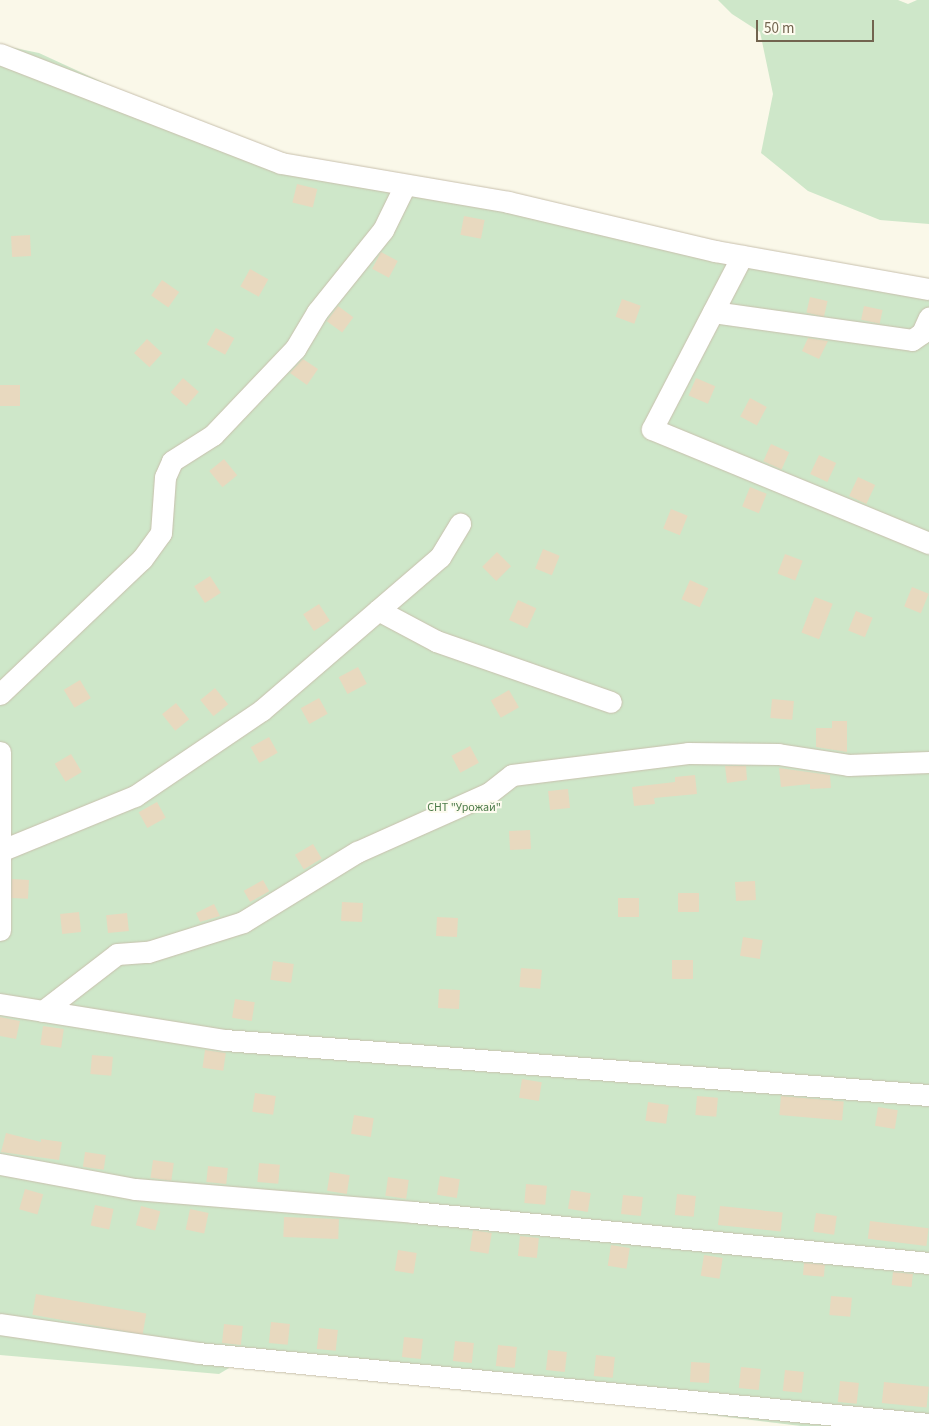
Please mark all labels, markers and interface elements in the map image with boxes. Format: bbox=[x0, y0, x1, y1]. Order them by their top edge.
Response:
scale bar bbox=[759, 10, 876, 42]
text: 50 m bbox=[764, 18, 794, 39]
park label: СНТ "Урожай" bbox=[427, 801, 501, 815]

